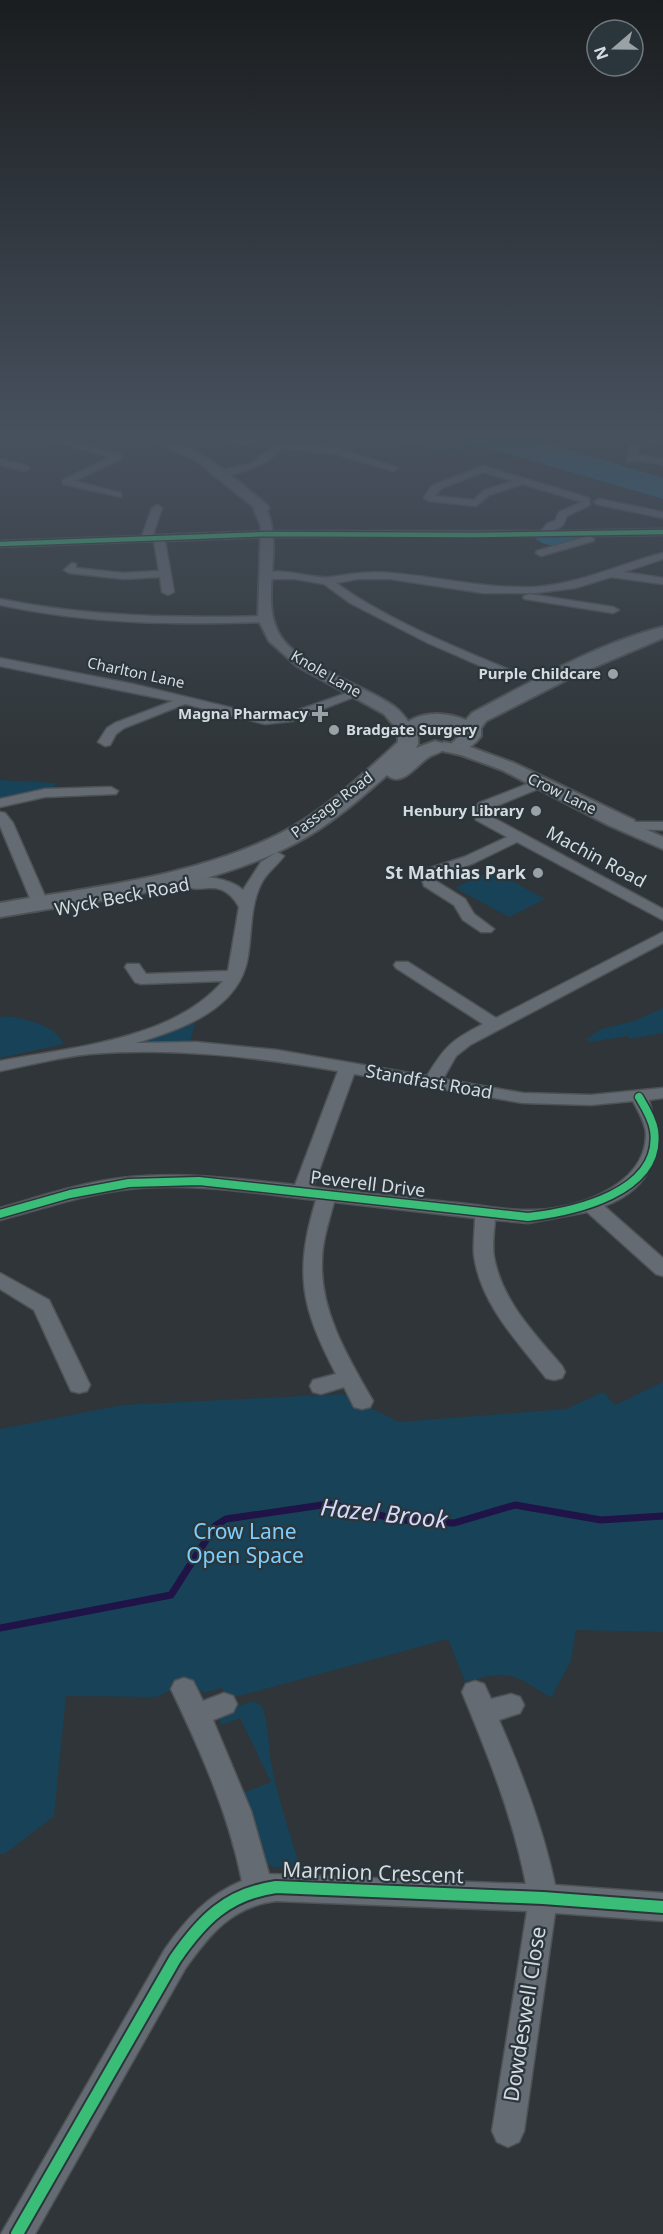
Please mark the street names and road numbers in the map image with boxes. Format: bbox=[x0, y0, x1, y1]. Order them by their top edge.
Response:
street label: Knole Lane bbox=[288, 645, 365, 701]
street label: Charlton Lane bbox=[86, 652, 187, 692]
street label: Passage Road bbox=[286, 767, 377, 842]
street label: Crow Lane bbox=[525, 768, 600, 818]
street label: Machin Road bbox=[542, 820, 651, 893]
street label: Wyck Beck Road bbox=[52, 871, 191, 921]
street label: Standfast Road bbox=[364, 1058, 494, 1104]
street label: Peverell Drive bbox=[309, 1164, 427, 1202]
street label: Marmion Crescent bbox=[282, 1855, 465, 1889]
street label: Dowdeswell Close bbox=[496, 1924, 552, 2103]

